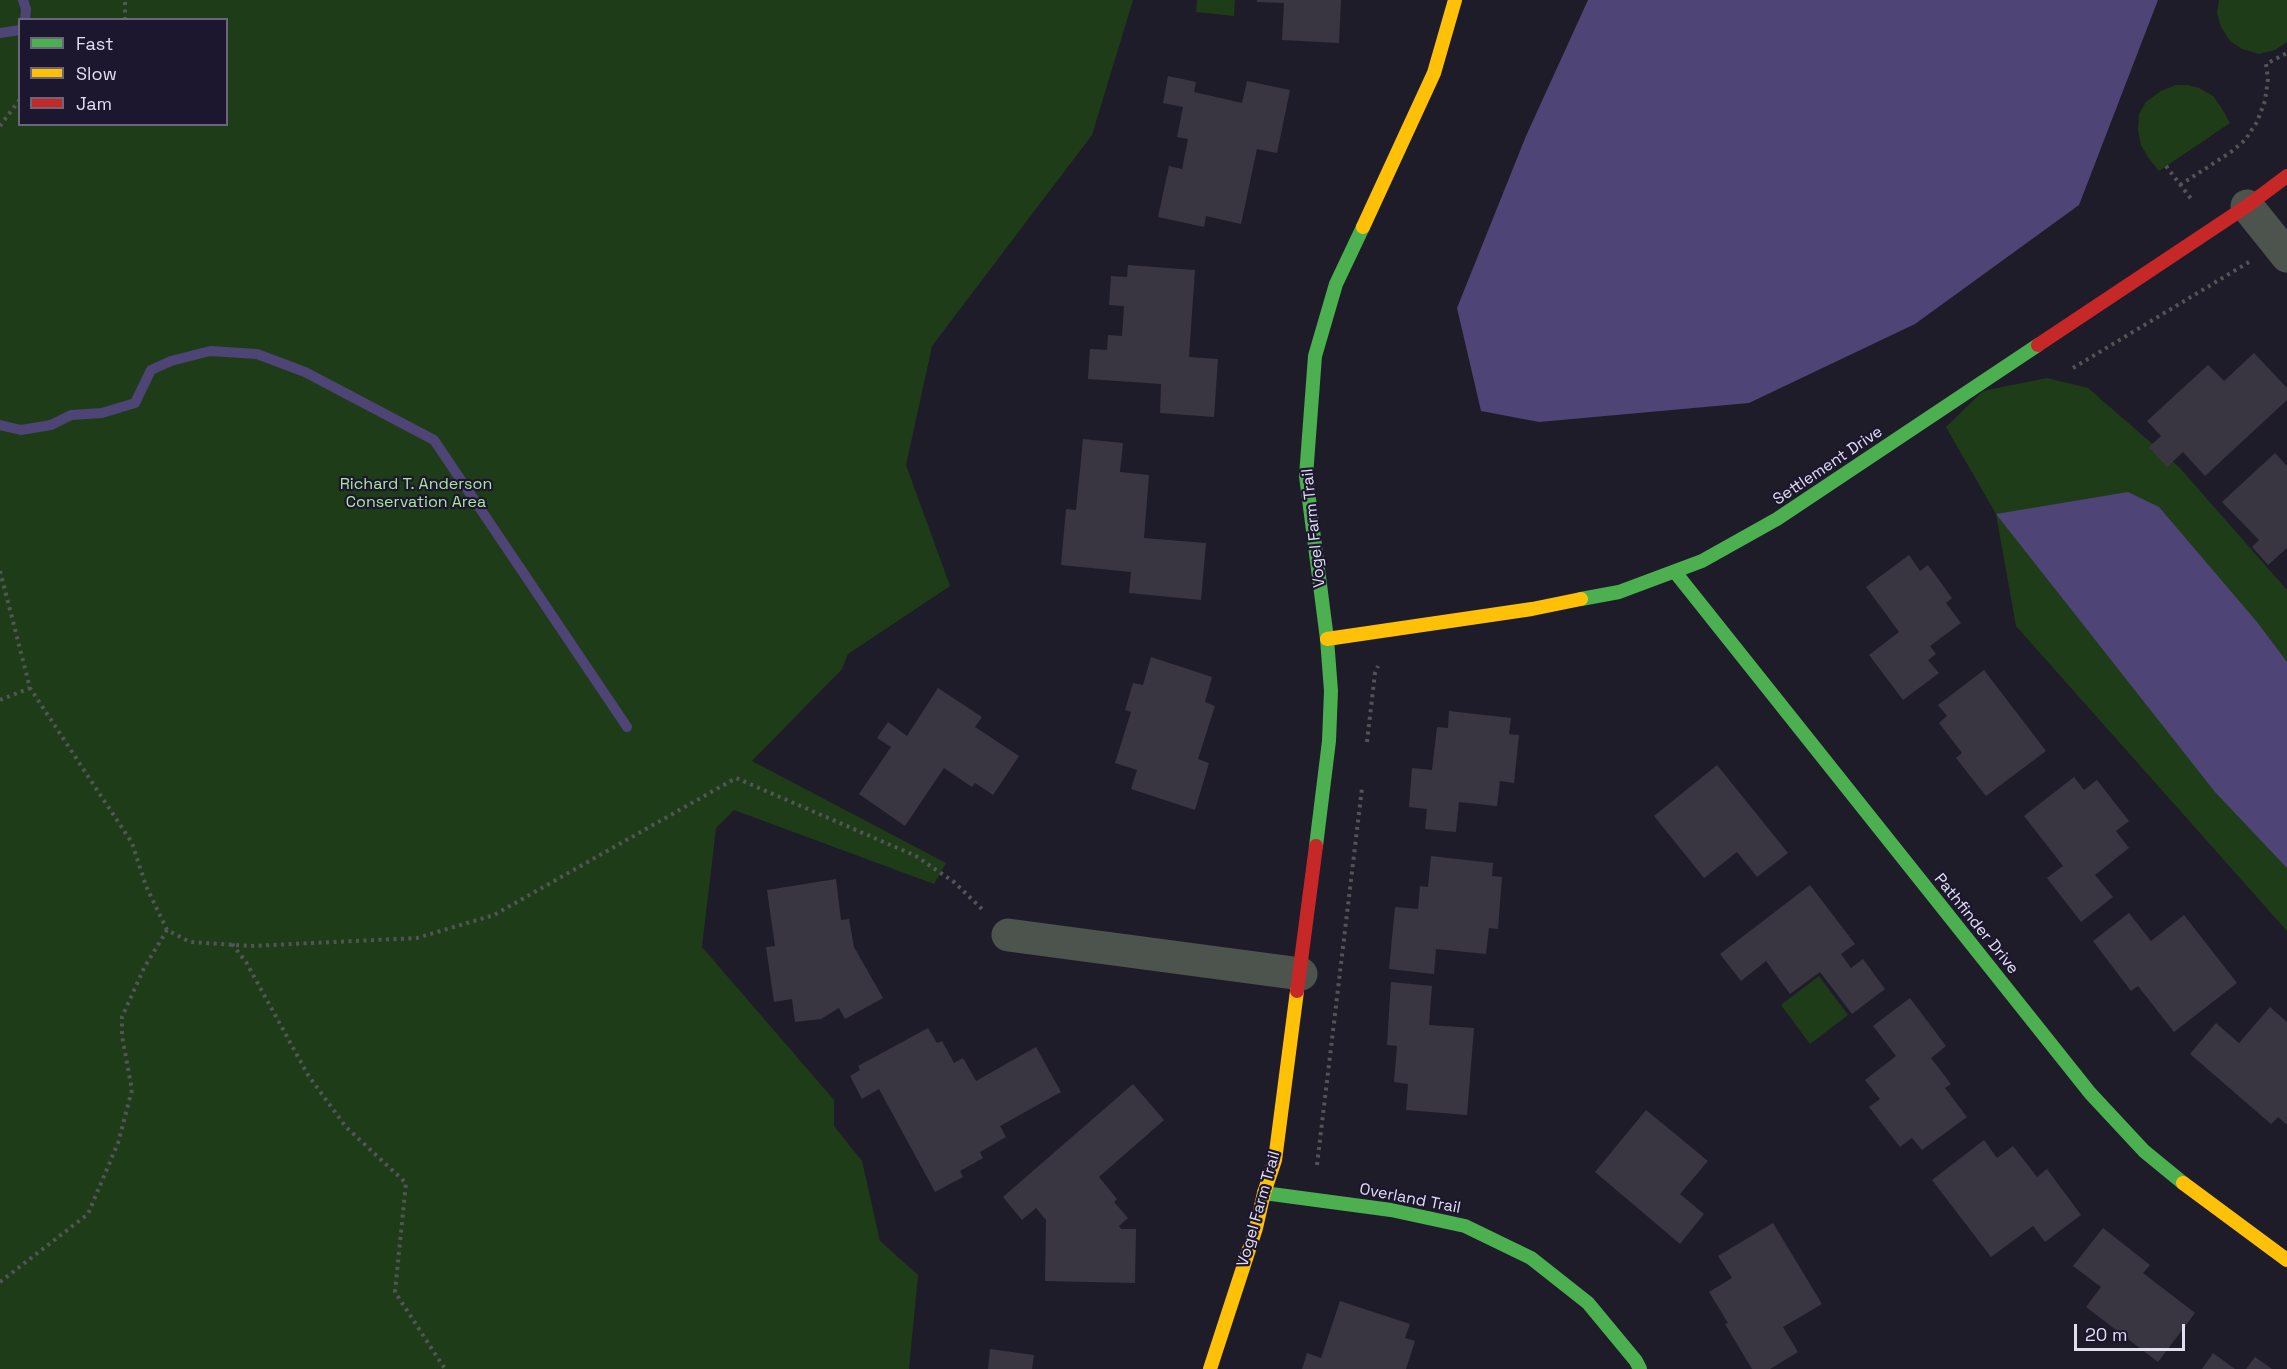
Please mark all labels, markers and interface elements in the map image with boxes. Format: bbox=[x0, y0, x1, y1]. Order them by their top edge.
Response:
legend bbox=[18, 18, 228, 126]
text: Fast bbox=[76, 32, 113, 55]
text: Slow bbox=[76, 62, 117, 85]
text: Jam bbox=[76, 92, 112, 115]
street label: Settlement Drive bbox=[1770, 422, 1886, 510]
street label: Vogel Farm Trail bbox=[1298, 468, 1330, 588]
park label: Richard T. Anderson Conservation Area bbox=[340, 475, 492, 513]
street label: Pathfinder Drive bbox=[1930, 870, 2022, 978]
street label: Vogel Farm Trail bbox=[1233, 1149, 1285, 1269]
street label: Overland Trail bbox=[1358, 1180, 1462, 1218]
scale bar bbox=[2077, 1312, 2188, 1350]
text: 20 m bbox=[2085, 1323, 2128, 1346]

